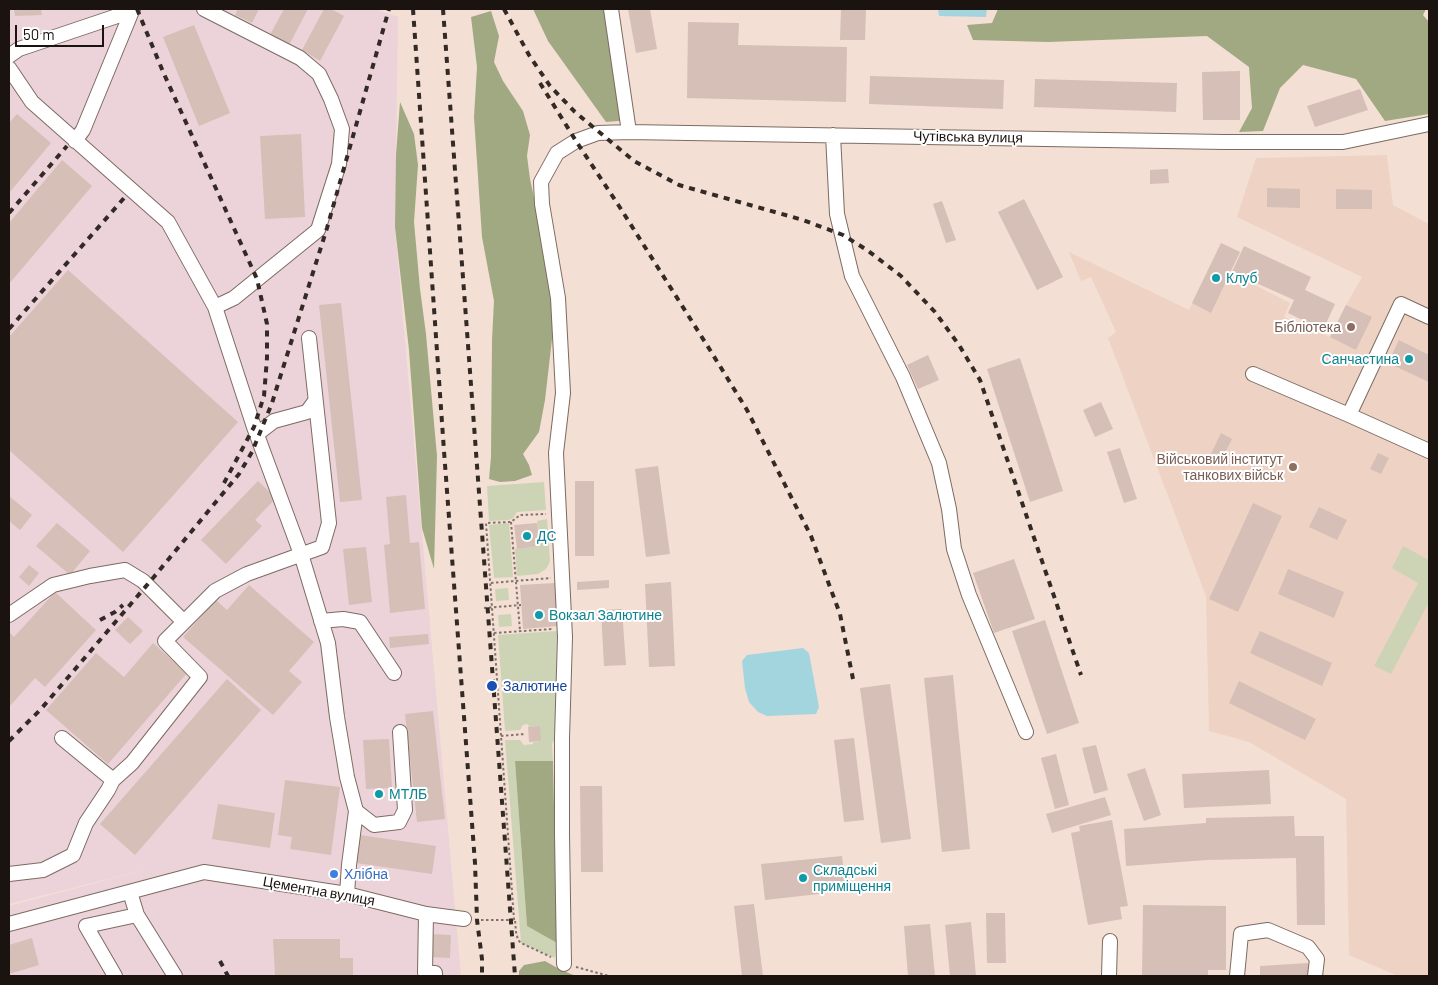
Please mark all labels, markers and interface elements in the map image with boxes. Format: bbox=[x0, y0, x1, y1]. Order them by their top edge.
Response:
scale bar bbox=[18, 15, 106, 47]
text: 50 m bbox=[23, 25, 55, 43]
street label: Чутівська вулиця bbox=[913, 128, 1023, 146]
place label: Клуб bbox=[1226, 270, 1258, 286]
marker: Клуб bbox=[1210, 272, 1222, 284]
place label: Бібліотека bbox=[1274, 319, 1341, 335]
marker: Бібліотека bbox=[1345, 321, 1357, 333]
place label: Санчастина bbox=[1321, 351, 1399, 367]
marker: Санчастина bbox=[1403, 353, 1415, 365]
place label: Військовий інститут танкових військ bbox=[1156, 451, 1283, 484]
marker: Військовий інститут танкових військ bbox=[1287, 461, 1299, 473]
place label: ДС bbox=[537, 528, 557, 544]
marker: ДС bbox=[521, 530, 533, 542]
place label: Вокзал Залютине bbox=[549, 607, 662, 623]
marker: Вокзал Залютине bbox=[533, 609, 545, 621]
place label: Залютине bbox=[503, 678, 567, 694]
marker: Залютине bbox=[485, 679, 499, 693]
place label: МТЛБ bbox=[389, 786, 427, 802]
marker: МТЛБ bbox=[373, 788, 385, 800]
place label: Складські приміщення bbox=[813, 862, 891, 894]
place label: Хлібна bbox=[344, 866, 388, 882]
marker: Хлібна bbox=[328, 868, 340, 880]
marker: Складські приміщення bbox=[797, 872, 809, 884]
street label: Цементна вулиця bbox=[262, 873, 376, 909]

